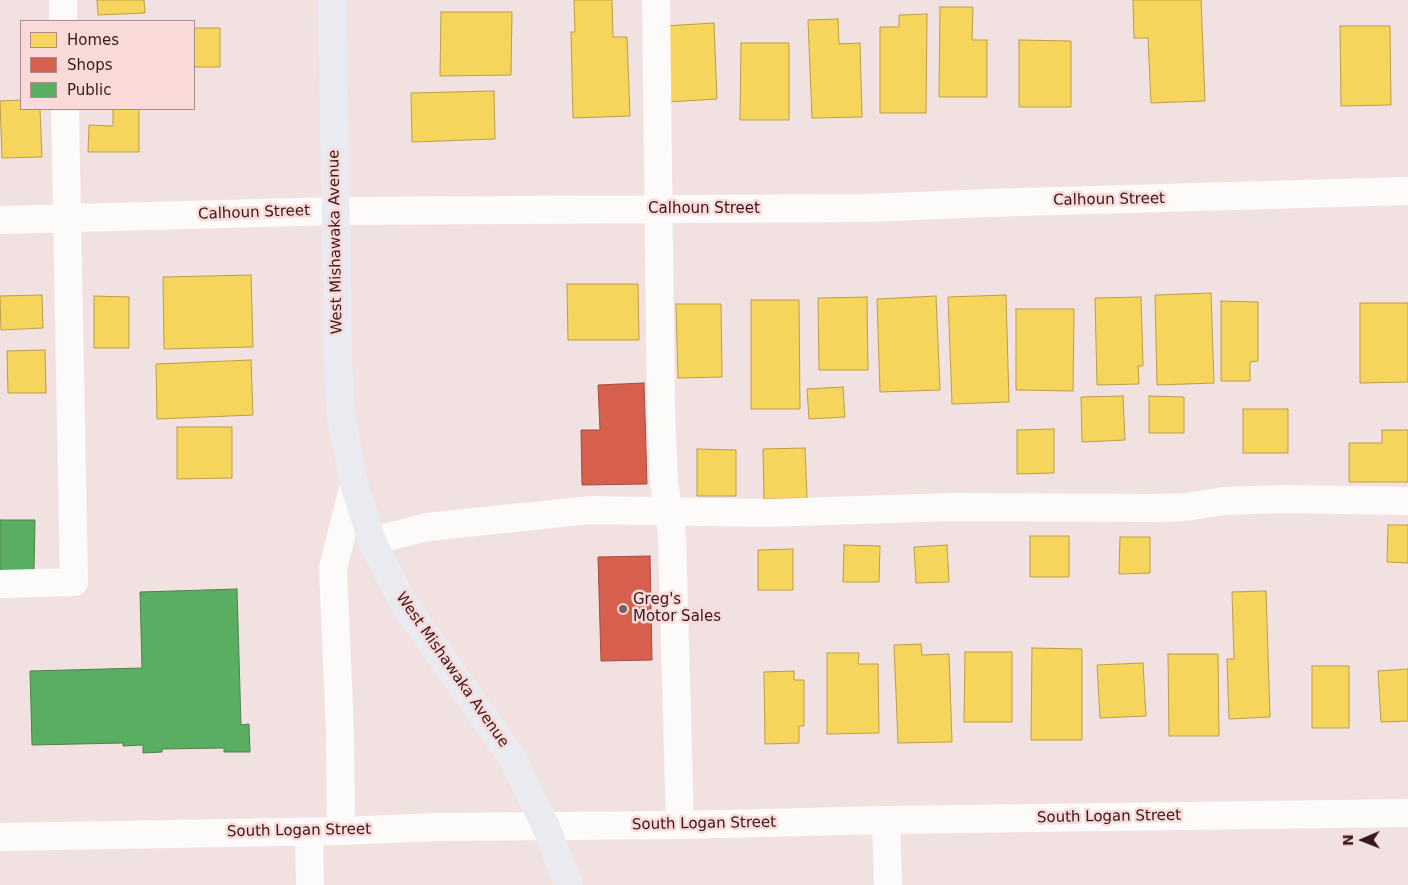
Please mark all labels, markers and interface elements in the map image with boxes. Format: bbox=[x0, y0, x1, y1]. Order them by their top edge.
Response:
legend bbox=[20, 20, 195, 110]
text: Homes bbox=[67, 31, 119, 49]
text: Shops bbox=[67, 56, 113, 74]
text: Public bbox=[67, 81, 111, 99]
street label: West Mishawaka Avenue bbox=[325, 149, 347, 335]
street label: Calhoun Street bbox=[1053, 190, 1165, 210]
street label: Calhoun Street bbox=[648, 200, 760, 218]
street label: Calhoun Street bbox=[198, 202, 310, 224]
street label: West Mishawaka Avenue bbox=[392, 589, 512, 751]
place label: Greg's Motor Sales bbox=[633, 591, 721, 626]
marker: Greg's Motor Sales bbox=[617, 603, 629, 615]
street label: South Logan Street bbox=[1037, 807, 1181, 827]
street label: South Logan Street bbox=[632, 814, 776, 834]
north arrow bbox=[1338, 815, 1388, 865]
street label: South Logan Street bbox=[227, 821, 371, 841]
text: N bbox=[1340, 834, 1356, 846]

